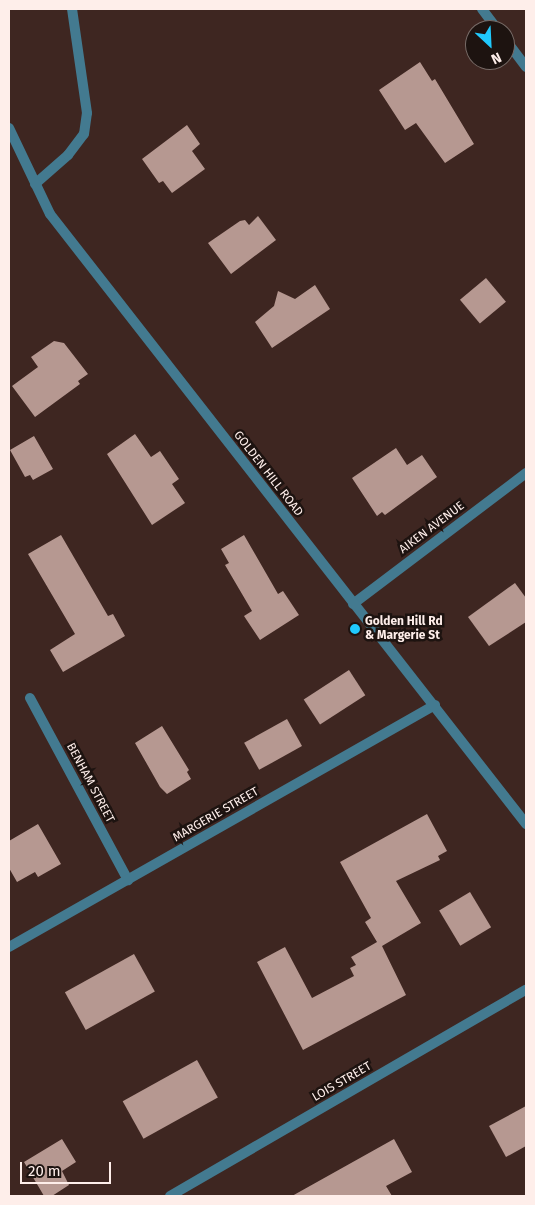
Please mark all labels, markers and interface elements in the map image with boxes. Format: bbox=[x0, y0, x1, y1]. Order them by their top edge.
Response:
north arrow bbox=[465, 20, 515, 70]
text: N bbox=[488, 48, 504, 68]
street label: GOLDEN HILL ROAD bbox=[230, 429, 306, 519]
street label: AIKEN AVENUE bbox=[397, 499, 467, 557]
place label: Golden Hill Rd & Margerie St bbox=[365, 615, 443, 643]
marker: Golden Hill Rd & Margerie St bbox=[349, 623, 361, 635]
street label: BENHAM STREET bbox=[63, 741, 117, 825]
street label: MARGERIE STREET bbox=[171, 785, 261, 845]
street label: LOIS STREET bbox=[310, 1059, 374, 1105]
scale bar bbox=[22, 1152, 114, 1184]
text: 20 m bbox=[28, 1162, 61, 1180]

